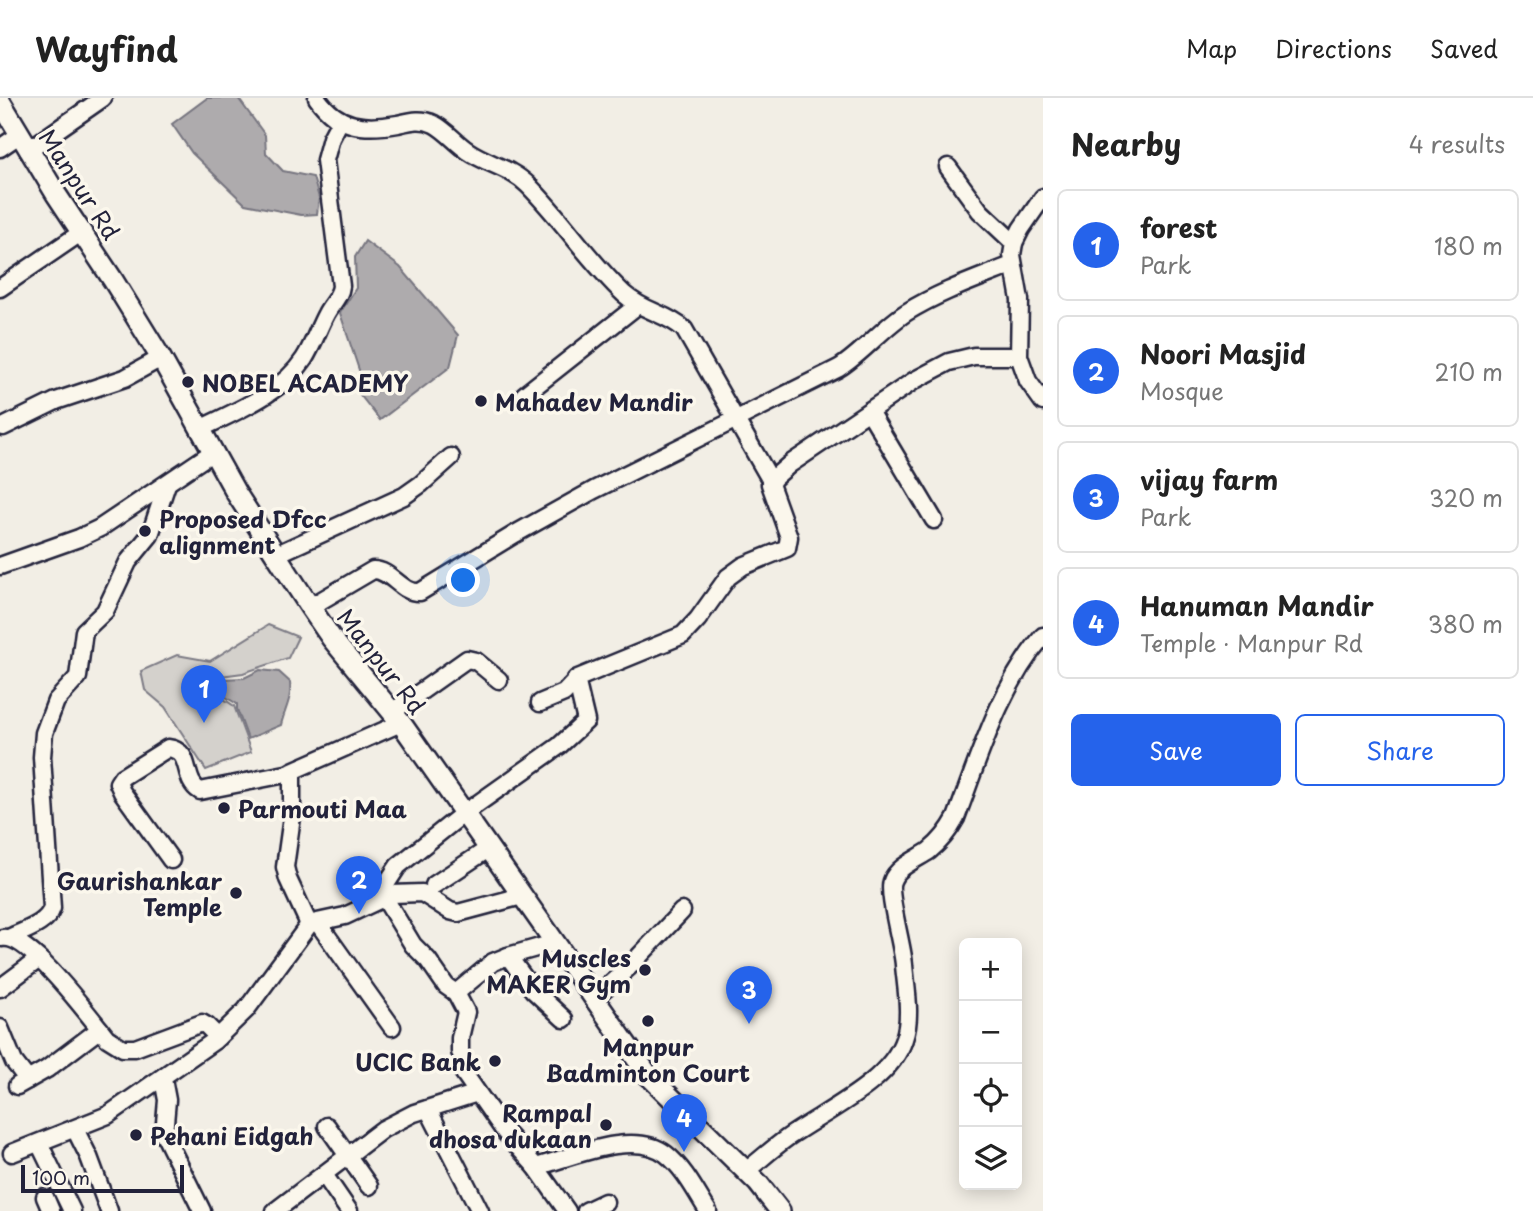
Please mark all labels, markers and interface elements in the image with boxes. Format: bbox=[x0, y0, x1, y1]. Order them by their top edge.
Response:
text: Wayfind bbox=[35, 23, 178, 73]
text: Map bbox=[1186, 30, 1237, 66]
text: Directions bbox=[1275, 30, 1392, 66]
text: Saved bbox=[1430, 30, 1498, 66]
text: Nearby bbox=[1071, 121, 1181, 166]
street label: Manpur Rd bbox=[31, 122, 129, 246]
text: 4 results bbox=[1409, 126, 1505, 161]
text: forest bbox=[1140, 208, 1218, 247]
text: 1 bbox=[1091, 228, 1102, 263]
text: 180 m bbox=[1434, 228, 1503, 263]
text: Park bbox=[1140, 247, 1191, 282]
text: Noori Masjid bbox=[1140, 334, 1306, 373]
text: 2 bbox=[1088, 354, 1104, 389]
text: 210 m bbox=[1435, 354, 1503, 389]
place label: NOBEL ACADEMY bbox=[202, 365, 408, 400]
text: Mosque bbox=[1140, 373, 1224, 408]
marker: NOBEL ACADEMY bbox=[180, 374, 196, 390]
place label: Mahadev Mandir bbox=[495, 384, 693, 419]
marker: Mahadev Mandir bbox=[473, 393, 489, 409]
text: vijay farm bbox=[1140, 460, 1278, 499]
text: 3 bbox=[1088, 480, 1104, 515]
text: 320 m bbox=[1429, 480, 1503, 515]
text: Park bbox=[1140, 499, 1191, 534]
place label: Proposed Dfcc alignment bbox=[159, 501, 327, 562]
marker: Proposed Dfcc alignment bbox=[137, 523, 153, 539]
your location bbox=[446, 563, 480, 597]
text: Hanuman Mandir bbox=[1140, 586, 1374, 625]
street label: Manpur Rd bbox=[329, 601, 435, 721]
text: 4 bbox=[1088, 606, 1104, 641]
text: 380 m bbox=[1428, 606, 1503, 641]
text: Temple · Manpur Rd bbox=[1140, 625, 1363, 660]
pin: 1 bbox=[181, 665, 227, 723]
button: Save bbox=[1071, 714, 1281, 786]
button: Share bbox=[1295, 714, 1505, 786]
place label: Parmouti Maa bbox=[238, 791, 407, 826]
marker: Parmouti Maa bbox=[216, 800, 232, 816]
pin: 2 bbox=[336, 856, 382, 914]
place label: Gaurishankar Temple bbox=[57, 863, 222, 924]
marker: Gaurishankar Temple bbox=[228, 885, 244, 901]
map controls bbox=[959, 938, 1022, 1190]
button: + bbox=[959, 938, 1022, 1001]
place label: Muscles MAKER Gym bbox=[486, 940, 631, 1001]
marker: Muscles MAKER Gym bbox=[637, 962, 653, 978]
pin: 3 bbox=[726, 966, 772, 1024]
button: − bbox=[959, 1001, 1022, 1064]
marker: Manpur Badminton Court bbox=[640, 1013, 656, 1029]
place label: Manpur Badminton Court bbox=[546, 1029, 750, 1090]
place label: UCIC Bank bbox=[355, 1044, 482, 1079]
marker: UCIC Bank bbox=[487, 1053, 503, 1069]
button: locate bbox=[959, 1064, 1022, 1127]
pin: 4 bbox=[661, 1094, 707, 1152]
place label: Rampal dhosa dukaan bbox=[429, 1095, 592, 1156]
marker: Rampal dhosa dukaan bbox=[598, 1117, 614, 1133]
place label: Pehani Eidgah bbox=[150, 1118, 314, 1153]
marker: Pehani Eidgah bbox=[128, 1127, 144, 1143]
button: layers bbox=[959, 1127, 1022, 1190]
scale bar bbox=[21, 1162, 184, 1194]
text: 100 m bbox=[32, 1163, 90, 1191]

